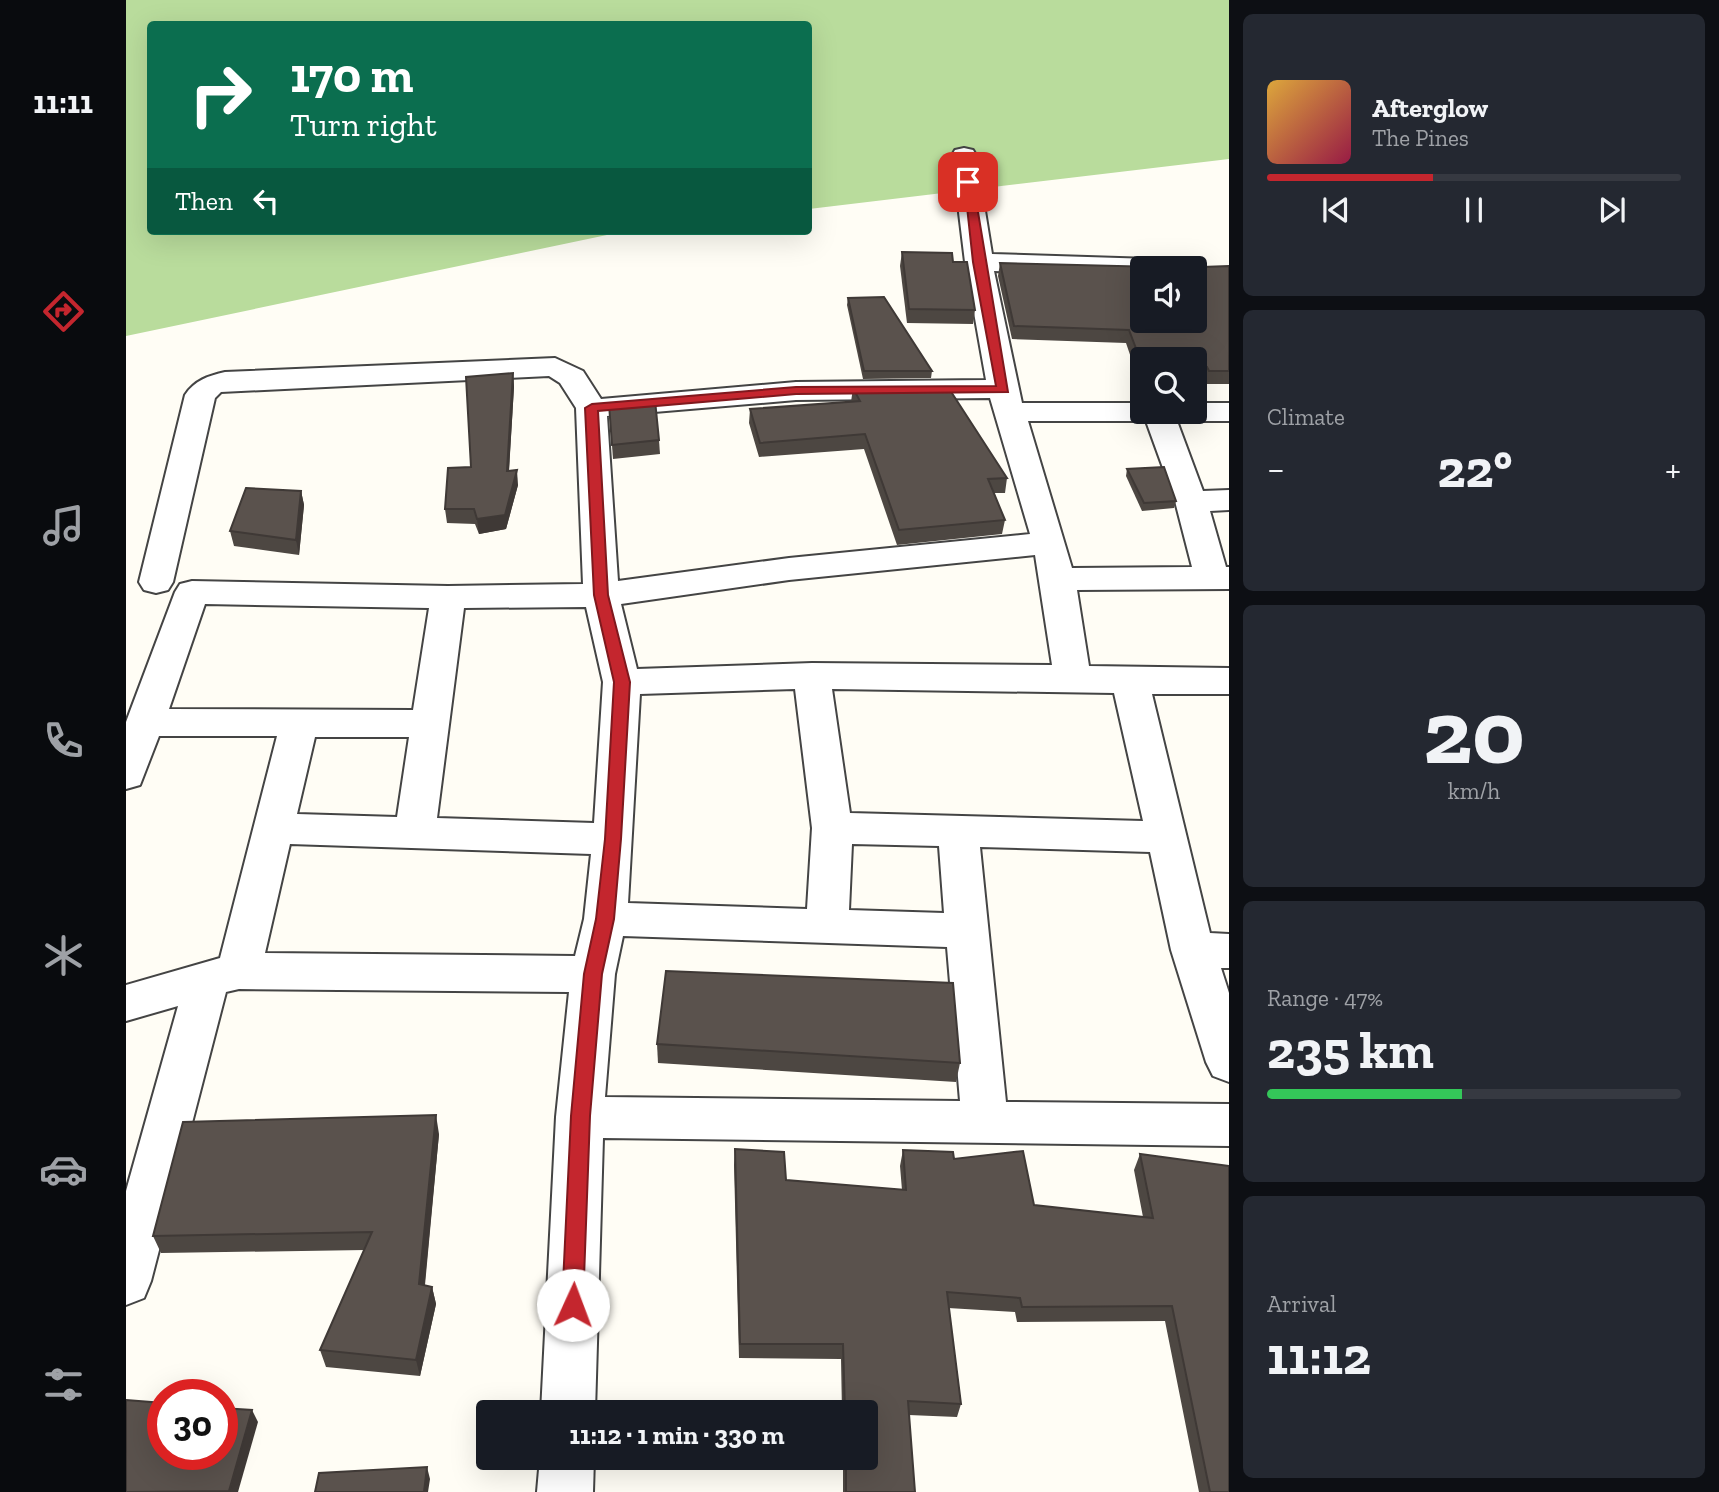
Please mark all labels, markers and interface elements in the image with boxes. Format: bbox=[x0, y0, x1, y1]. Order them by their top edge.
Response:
text: 170 m bbox=[290, 46, 413, 105]
icon: right bbox=[175, 49, 266, 140]
text: 11:11 bbox=[33, 83, 93, 121]
text: Afterglow bbox=[1372, 92, 1488, 124]
text: Turn right bbox=[290, 106, 437, 144]
text: The Pines bbox=[1372, 124, 1469, 152]
pin bbox=[938, 152, 998, 212]
icon: arrive bbox=[949, 163, 987, 201]
icon: left bbox=[247, 182, 285, 220]
text: Then bbox=[175, 185, 233, 217]
icon: previous bbox=[1317, 191, 1355, 229]
icon: pause bbox=[1455, 191, 1493, 229]
icon: next bbox=[1593, 191, 1631, 229]
map controls bbox=[1130, 256, 1207, 424]
button: sound bbox=[1130, 256, 1207, 333]
icon: directions bbox=[39, 287, 88, 336]
button: search bbox=[1130, 347, 1207, 424]
text: Climate bbox=[1267, 403, 1345, 431]
text: 22° bbox=[1438, 438, 1512, 500]
text: − bbox=[1267, 446, 1285, 492]
text: + bbox=[1665, 446, 1681, 492]
icon: music bbox=[39, 501, 88, 550]
text: 20 bbox=[1423, 677, 1525, 786]
icon: phone bbox=[39, 716, 88, 765]
text: km/h bbox=[1448, 777, 1500, 805]
icon: climate bbox=[39, 931, 88, 980]
text: Range · 47% bbox=[1267, 984, 1383, 1012]
text: 235 km bbox=[1267, 1019, 1434, 1081]
icon: car bbox=[39, 1145, 88, 1194]
position arrow bbox=[536, 1268, 610, 1342]
text: Arrival bbox=[1267, 1290, 1336, 1318]
text: 11:12 bbox=[1267, 1325, 1371, 1387]
icon: filters bbox=[39, 1360, 88, 1409]
speed limit sign: 30 bbox=[147, 1379, 238, 1470]
text: 11:12 · 1 min · 330 m bbox=[570, 1419, 785, 1451]

